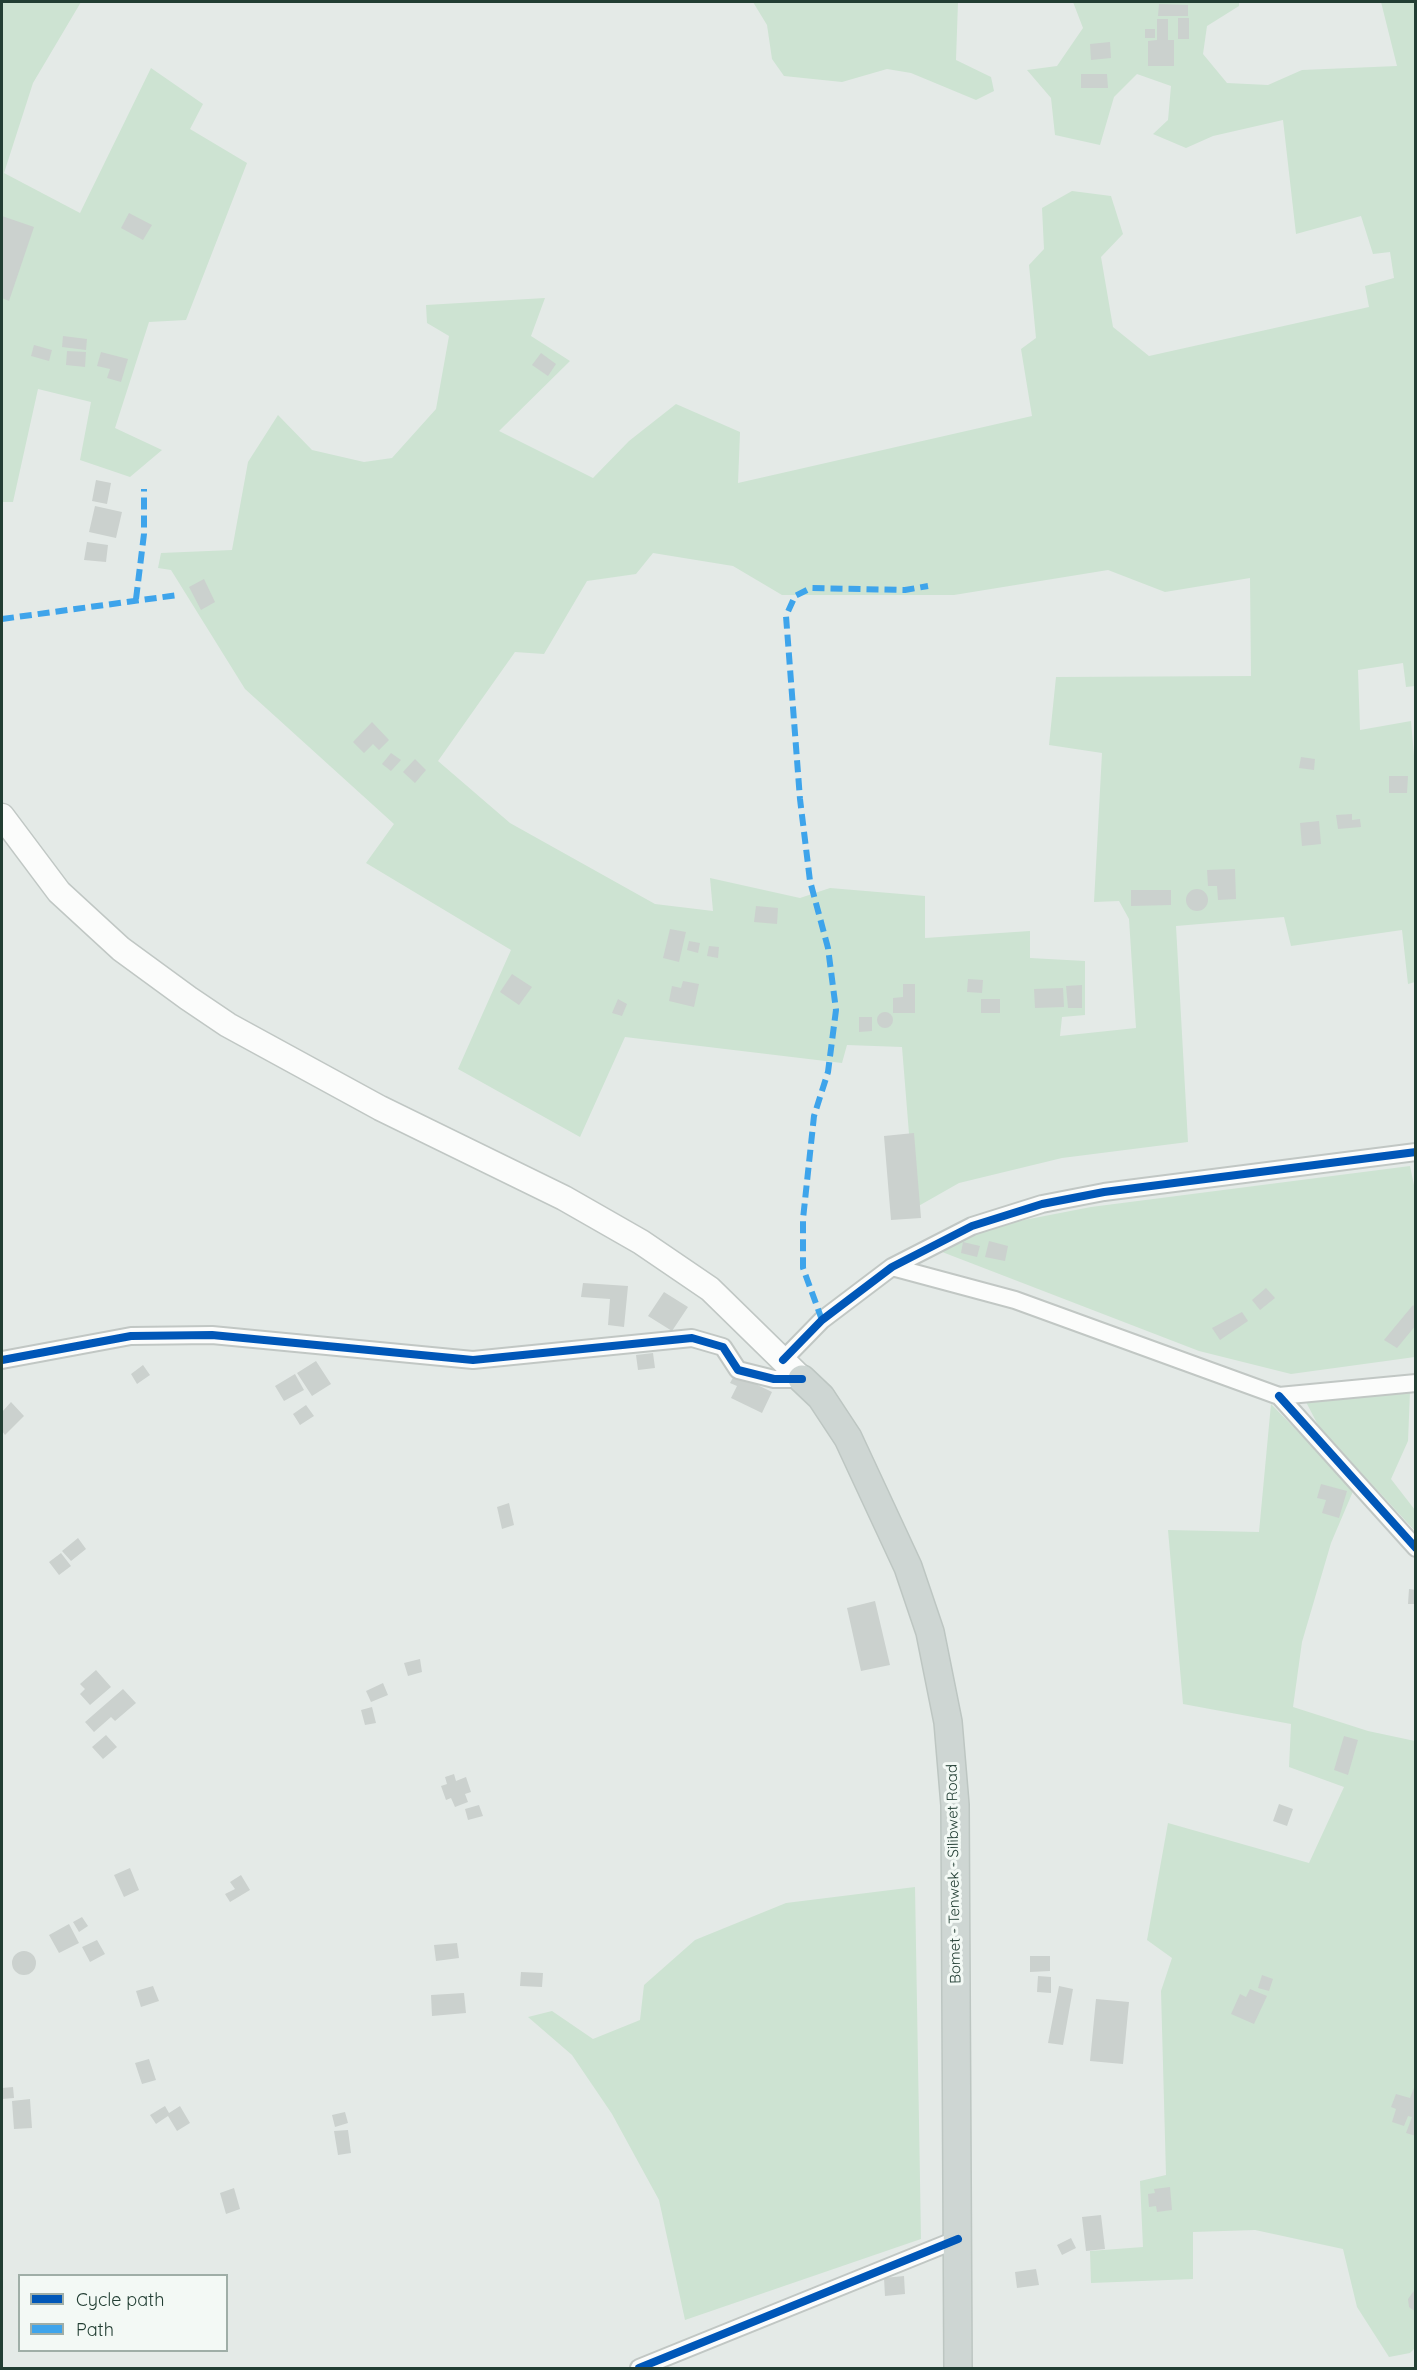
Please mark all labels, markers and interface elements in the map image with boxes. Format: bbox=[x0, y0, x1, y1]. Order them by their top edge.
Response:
street label: Bomet - Tenwek - Silibwet Road bbox=[943, 1764, 965, 1984]
legend bbox=[18, 2274, 228, 2352]
text: Cycle path bbox=[76, 2288, 164, 2311]
text: Path bbox=[76, 2318, 114, 2341]

